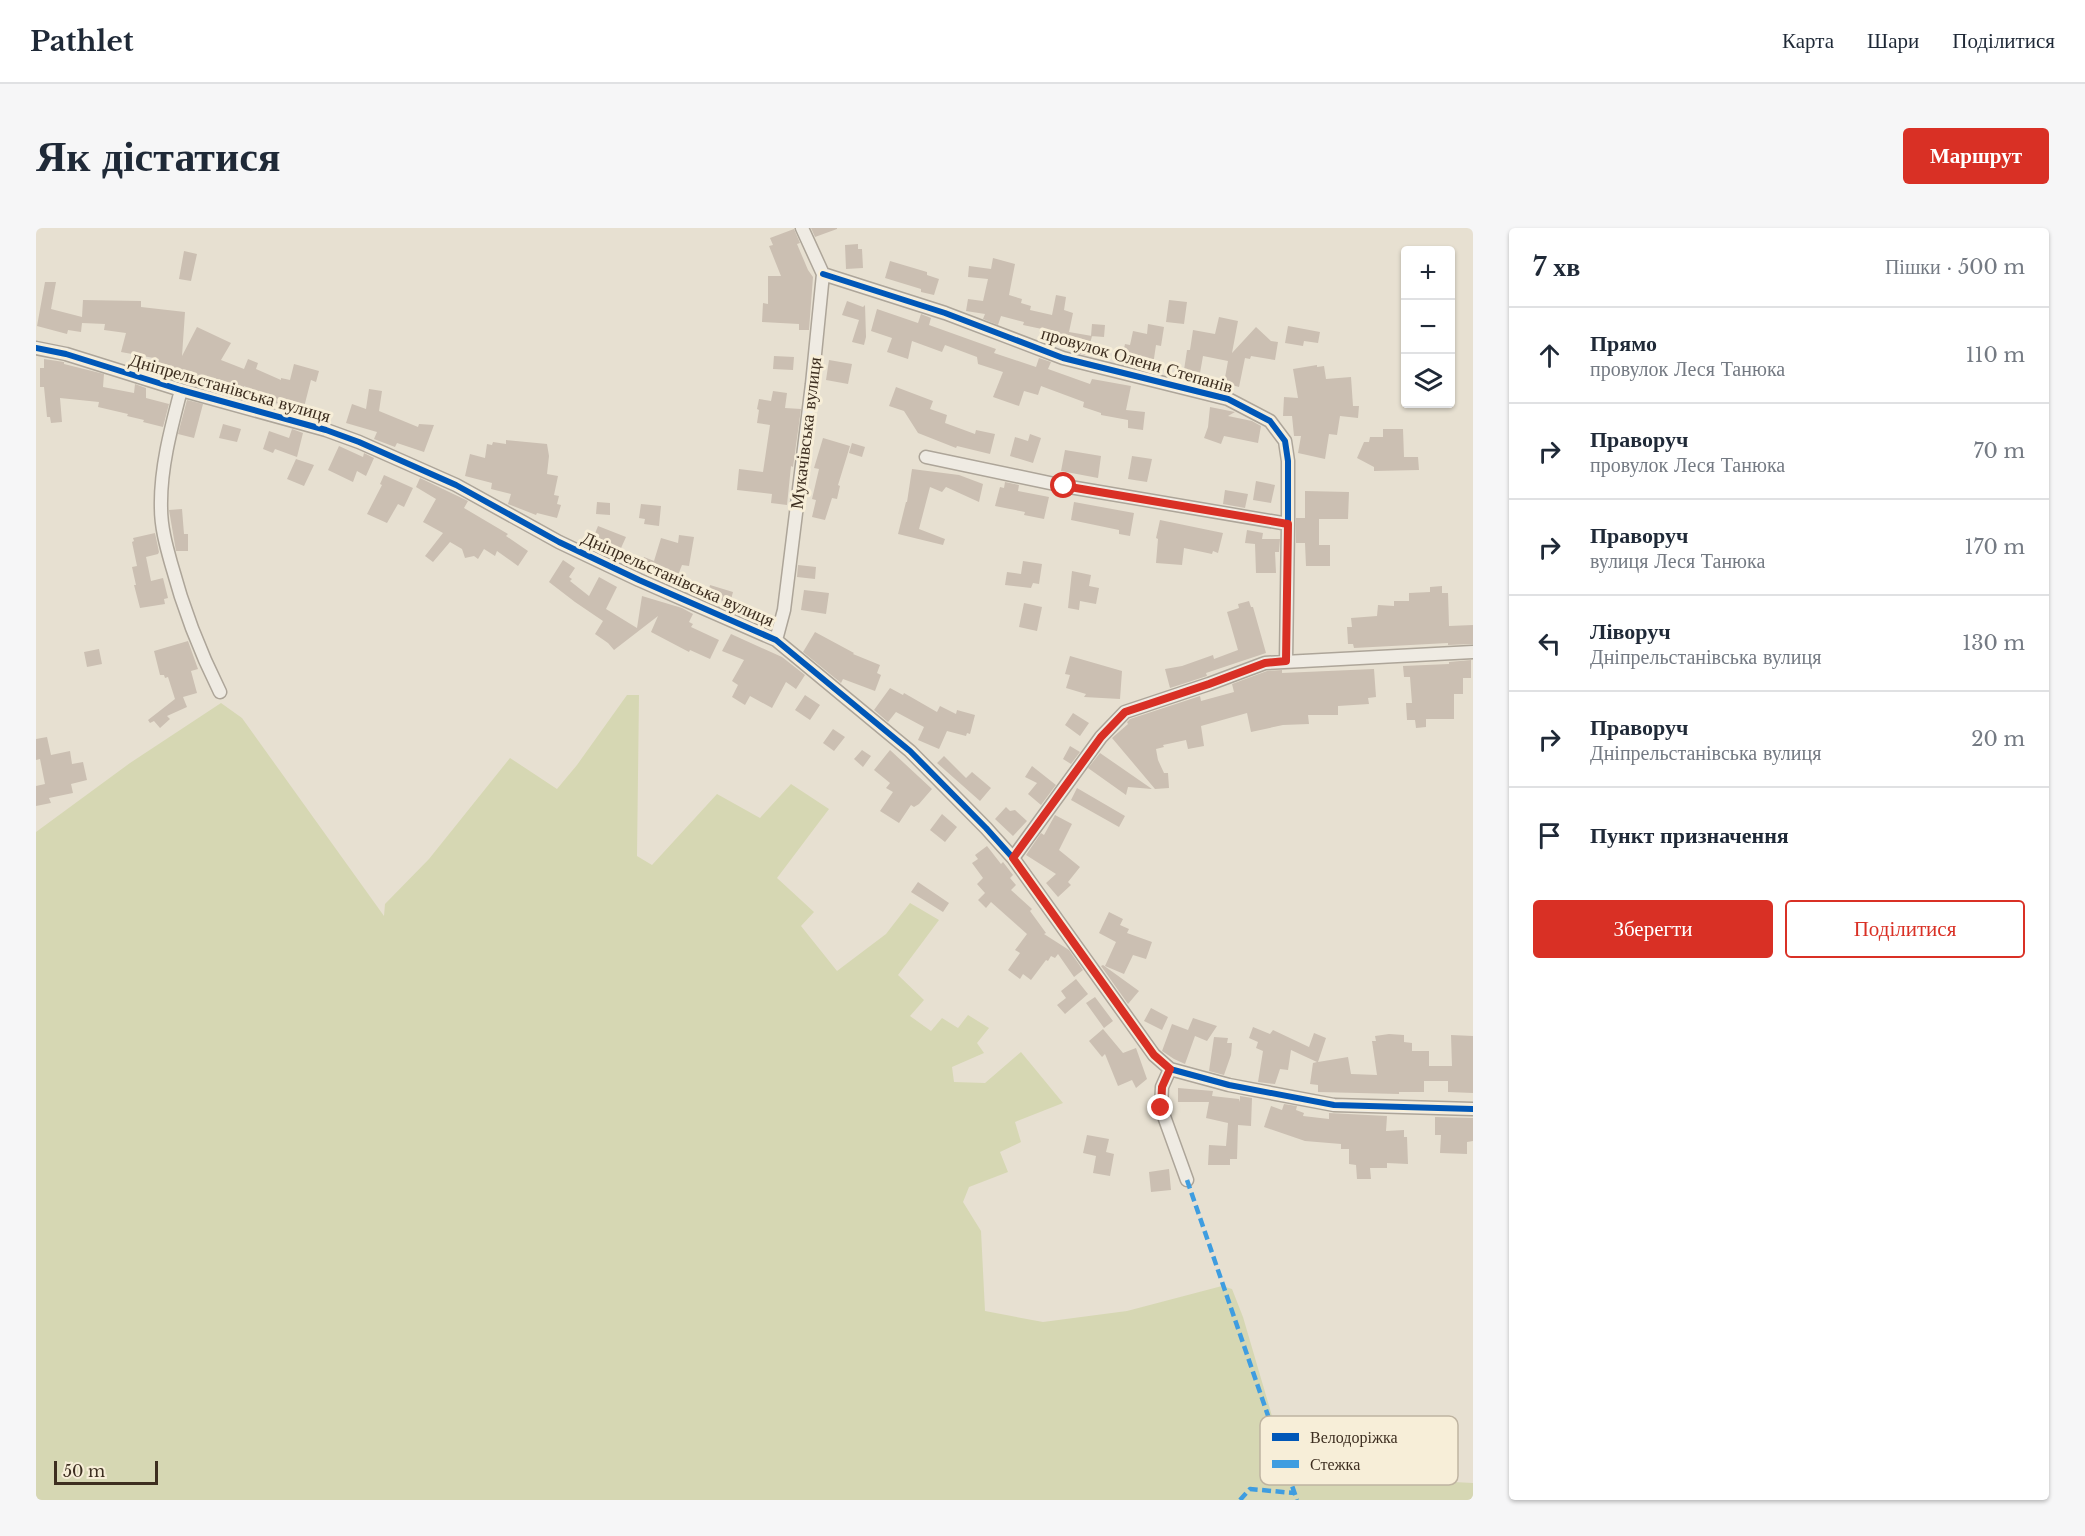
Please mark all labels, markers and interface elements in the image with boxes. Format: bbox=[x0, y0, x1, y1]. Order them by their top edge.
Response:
text: Pathlet bbox=[30, 24, 134, 59]
text: Карта bbox=[1782, 28, 1834, 54]
text: Шари bbox=[1867, 28, 1919, 54]
text: Поділитися bbox=[1952, 28, 2055, 54]
button: Маршрут bbox=[1903, 128, 2049, 184]
text: Як дістатися bbox=[36, 130, 281, 182]
map controls bbox=[1401, 246, 1455, 408]
button: + bbox=[1401, 246, 1455, 300]
text: 7 хв bbox=[1533, 251, 1580, 283]
text: Пішки · 500 m bbox=[1885, 255, 2025, 279]
button: − bbox=[1401, 300, 1455, 354]
street label: провулок Олени Степанів bbox=[1039, 322, 1235, 398]
text: Прямо bbox=[1590, 330, 1657, 357]
icon: ahead bbox=[1533, 339, 1566, 372]
text: 110 m bbox=[1966, 343, 2025, 367]
street label: Дніпрельстанівська вулиця bbox=[127, 349, 333, 427]
button: layers bbox=[1401, 354, 1455, 408]
street label: Мукачівська вулиця bbox=[786, 356, 826, 510]
text: провулок Леся Танюка bbox=[1590, 357, 1785, 381]
text: Праворуч bbox=[1590, 426, 1688, 453]
icon: right bbox=[1533, 435, 1566, 468]
text: 70 m bbox=[1973, 439, 2025, 463]
text: провулок Леся Танюка bbox=[1590, 453, 1785, 477]
route start bbox=[1050, 472, 1076, 498]
text: Праворуч bbox=[1590, 522, 1688, 549]
street label: Дніпрельстанівська вулиця bbox=[578, 527, 778, 631]
icon: right bbox=[1533, 531, 1566, 564]
text: 170 m bbox=[1965, 535, 2025, 559]
text: вулиця Леся Танюка bbox=[1590, 549, 1765, 573]
text: Ліворуч bbox=[1590, 618, 1671, 645]
icon: left bbox=[1533, 627, 1566, 660]
text: 130 m bbox=[1962, 631, 2025, 655]
text: Дніпрельстанівська вулиця bbox=[1590, 645, 1821, 669]
text: Праворуч bbox=[1590, 714, 1688, 741]
icon: right bbox=[1533, 723, 1566, 756]
text: 20 m bbox=[1971, 727, 2025, 751]
text: Дніпрельстанівська вулиця bbox=[1590, 741, 1821, 765]
icon: arrive bbox=[1533, 819, 1566, 852]
text: Пункт призначення bbox=[1590, 822, 1789, 849]
button: Зберегти bbox=[1533, 900, 1773, 958]
button: Поділитися bbox=[1785, 900, 2025, 958]
route end bbox=[1147, 1094, 1173, 1120]
legend bbox=[1260, 1416, 1458, 1485]
text: Велодоріжка bbox=[1310, 1427, 1398, 1447]
text: Стежка bbox=[1310, 1454, 1360, 1474]
scale bar bbox=[54, 1458, 158, 1486]
text: 50 m bbox=[63, 1461, 105, 1481]

